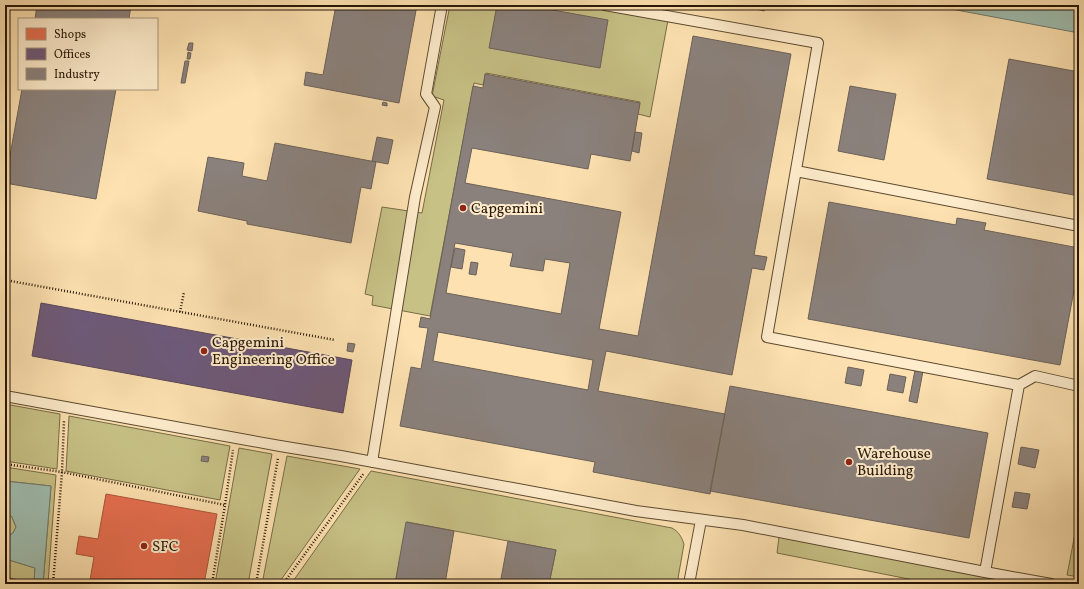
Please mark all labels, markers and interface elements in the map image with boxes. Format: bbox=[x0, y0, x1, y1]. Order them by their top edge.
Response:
legend bbox=[18, 18, 158, 90]
text: Shops bbox=[54, 27, 86, 43]
text: Offices bbox=[54, 47, 90, 63]
text: Industry bbox=[54, 67, 100, 83]
place label: Capgemini bbox=[471, 199, 543, 220]
marker: Capgemini bbox=[458, 203, 468, 213]
place label: Capgemini Engineering Office bbox=[212, 333, 335, 371]
marker: Capgemini Engineering Office bbox=[199, 346, 209, 356]
place label: Warehouse Building bbox=[857, 444, 931, 482]
marker: Warehouse Building bbox=[844, 457, 854, 467]
place label: SFC bbox=[152, 537, 179, 558]
marker: SFC bbox=[139, 541, 149, 551]

